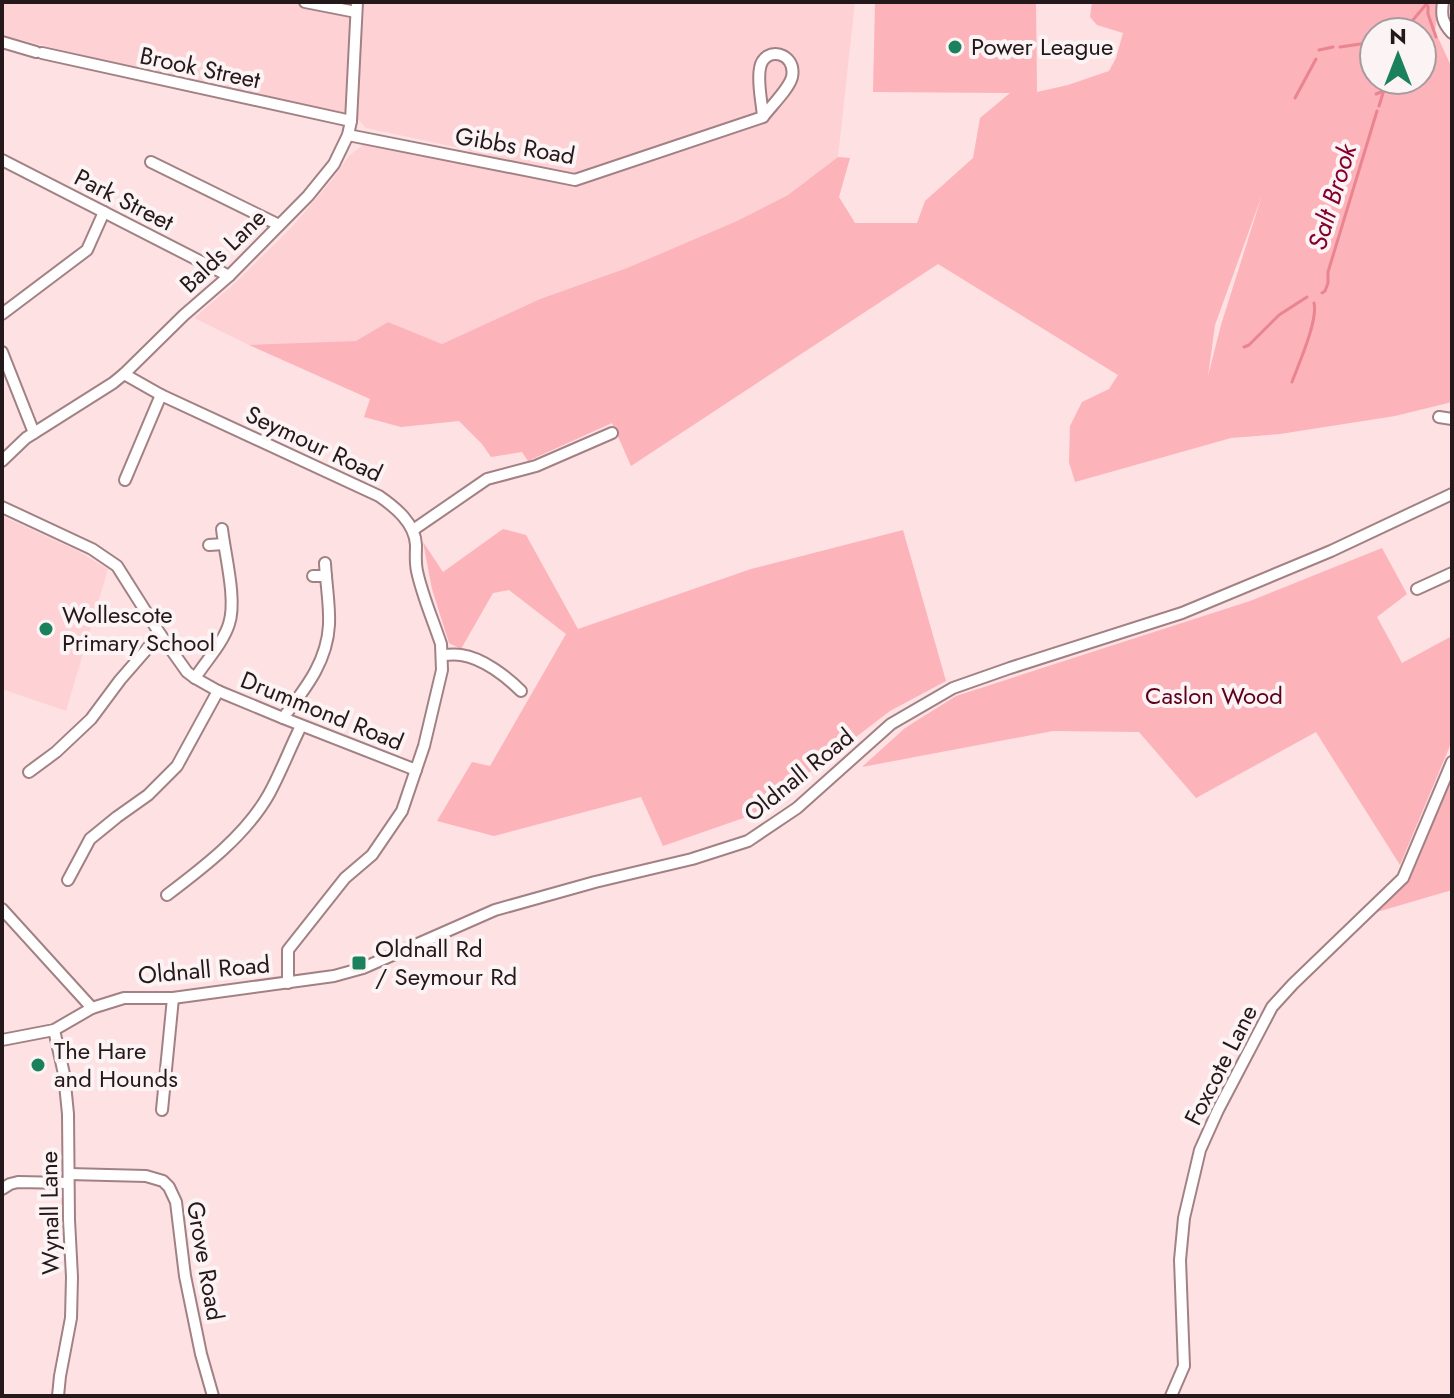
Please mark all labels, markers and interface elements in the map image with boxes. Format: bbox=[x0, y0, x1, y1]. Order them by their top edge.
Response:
north arrow bbox=[1358, 16, 1438, 96]
text: N bbox=[1389, 20, 1407, 52]
place label: Power League bbox=[971, 29, 1113, 64]
street label: Brook Street bbox=[137, 38, 264, 97]
marker: Power League bbox=[946, 38, 964, 56]
street label: Gibbs Road bbox=[453, 118, 578, 173]
water label: Salt Brook bbox=[1298, 138, 1367, 255]
street label: Park Street bbox=[69, 160, 180, 240]
street label: Balds Lane bbox=[172, 200, 274, 301]
street label: Seymour Road bbox=[240, 397, 388, 491]
place label: Wollescote Primary School bbox=[62, 597, 215, 660]
marker: Wollescote Primary School bbox=[37, 620, 55, 638]
street label: Drummond Road bbox=[235, 662, 409, 759]
park label: Caslon Wood bbox=[1145, 678, 1283, 713]
street label: Oldnall Road bbox=[736, 719, 861, 830]
place label: Oldnall Rd / Seymour Rd bbox=[375, 931, 517, 994]
street label: Oldnall Road bbox=[137, 946, 271, 993]
marker: Oldnall Rd / Seymour Rd bbox=[350, 954, 368, 972]
street label: Foxcote Lane bbox=[1175, 998, 1266, 1131]
place label: The Hare and Hounds bbox=[54, 1033, 178, 1096]
marker: The Hare and Hounds bbox=[29, 1056, 47, 1074]
street label: Wynall Lane bbox=[31, 1151, 68, 1275]
street label: Grove Road bbox=[178, 1198, 233, 1323]

